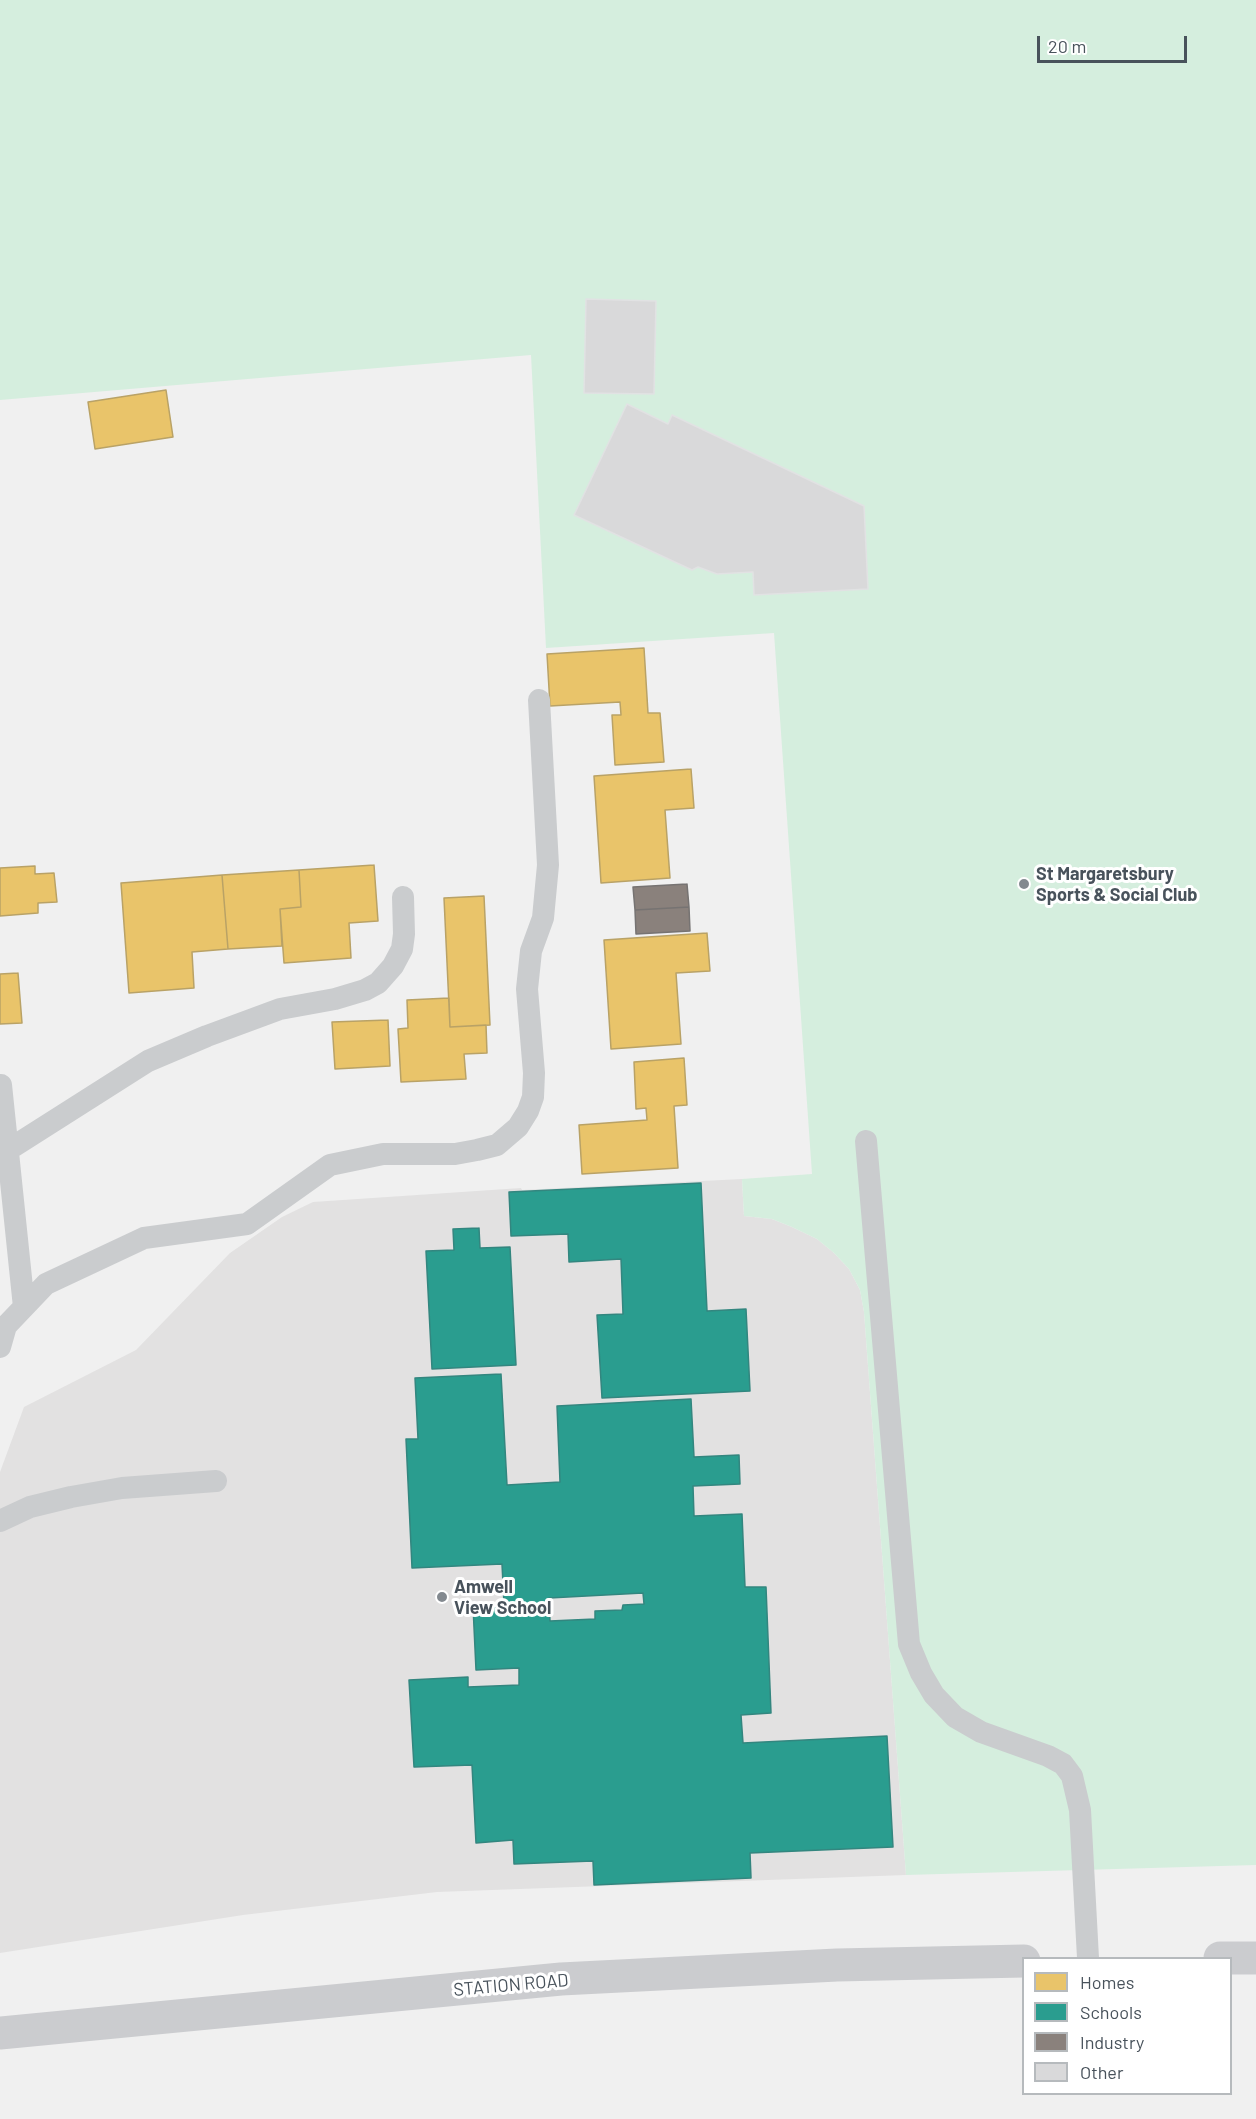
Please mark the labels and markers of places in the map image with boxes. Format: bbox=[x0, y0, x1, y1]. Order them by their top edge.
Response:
place label: St Margaretsbury Sports & Social Club bbox=[1036, 863, 1197, 906]
marker: St Margaretsbury Sports & Social Club bbox=[1017, 877, 1031, 891]
place label: Amwell View School bbox=[454, 1576, 551, 1618]
marker: Amwell View School bbox=[435, 1590, 449, 1604]

